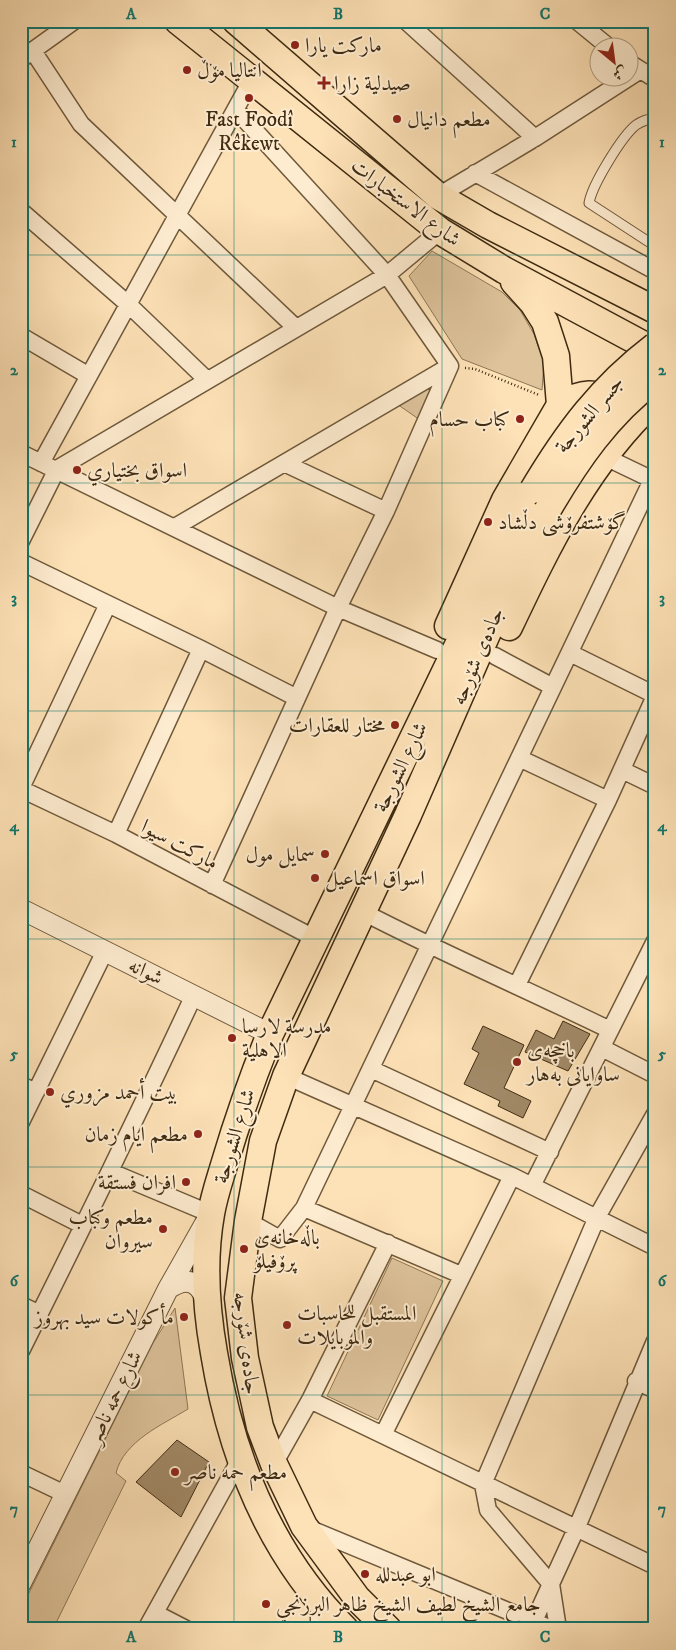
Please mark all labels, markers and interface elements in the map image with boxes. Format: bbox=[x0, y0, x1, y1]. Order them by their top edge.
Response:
text: A bbox=[125, 4, 137, 24]
text: B bbox=[333, 4, 343, 24]
text: C bbox=[540, 4, 550, 24]
place label: ماركت يارا bbox=[305, 33, 382, 59]
north arrow bbox=[588, 38, 638, 88]
marker: ماركت يارا bbox=[289, 39, 301, 51]
place label: انتالیا مۆڵ bbox=[197, 58, 262, 84]
text: ش bbox=[609, 61, 630, 84]
marker: انتالیا مۆڵ bbox=[181, 64, 193, 76]
place label: صيدلية زارا bbox=[334, 71, 411, 97]
marker: صيدلية زارا bbox=[318, 77, 330, 89]
marker: Fast Foodî Rêkewt bbox=[243, 92, 255, 104]
place label: Fast Foodî Rêkewt bbox=[205, 107, 293, 157]
place label: مطعم دانيال bbox=[407, 107, 491, 139]
marker: مطعم دانيال bbox=[391, 113, 403, 125]
text: 1 bbox=[11, 132, 17, 152]
text: 1 bbox=[659, 132, 665, 152]
street label: شارع الاستخبارات bbox=[343, 153, 466, 256]
text: 2 bbox=[10, 360, 19, 380]
text: 2 bbox=[658, 360, 667, 380]
street label: جسر الشورجة bbox=[549, 370, 630, 459]
place label: كباب حسام bbox=[429, 407, 510, 437]
marker: كباب حسام bbox=[514, 413, 526, 425]
place label: اسواق بختياري bbox=[87, 458, 187, 486]
marker: اسواق بختياري bbox=[71, 464, 83, 476]
place label: گۆشتفرۆشی دڵشاد bbox=[498, 509, 626, 537]
marker: گۆشتفرۆشی دڵشاد bbox=[482, 516, 494, 528]
text: 3 bbox=[11, 588, 17, 608]
text: 3 bbox=[659, 588, 665, 608]
street label: جادەی شۆرجە bbox=[446, 604, 510, 709]
place label: مختار للعقارات bbox=[289, 713, 385, 739]
street label: شارع الشورجة bbox=[368, 718, 438, 819]
marker: مختار للعقارات bbox=[389, 719, 401, 731]
street label: مارکت سیوا bbox=[136, 814, 223, 876]
text: 4 bbox=[8, 816, 19, 836]
text: 4 bbox=[656, 816, 667, 836]
place label: سمايل مول bbox=[245, 842, 315, 869]
marker: سمايل مول bbox=[319, 848, 331, 860]
place label: اسواق اسماعيل bbox=[325, 866, 425, 893]
marker: اسواق اسماعيل bbox=[309, 872, 321, 884]
street label: شوانە bbox=[124, 952, 167, 991]
place label: مدرسة لارسا الاهلية bbox=[242, 1014, 331, 1064]
marker: مدرسة لارسا الاهلية bbox=[226, 1032, 238, 1044]
place label: باخچەی ساوایانی بەهار bbox=[525, 1038, 620, 1088]
text: 5 bbox=[9, 1044, 18, 1064]
text: 5 bbox=[657, 1044, 666, 1064]
marker: باخچەی ساوایانی بەهار bbox=[511, 1056, 523, 1068]
place label: بيت أحمد مزوري bbox=[60, 1077, 178, 1108]
marker: بيت أحمد مزوري bbox=[44, 1086, 56, 1098]
street label: شارع الشورجة bbox=[208, 1086, 265, 1188]
place label: مطعم ايام زمان bbox=[84, 1122, 188, 1154]
marker: مطعم ايام زمان bbox=[192, 1128, 204, 1140]
place label: افران فستقة bbox=[98, 1170, 176, 1196]
marker: افران فستقة bbox=[180, 1176, 192, 1188]
place label: مطعم وكباب سيروان bbox=[69, 1205, 153, 1255]
marker: مطعم وكباب سيروان bbox=[157, 1223, 169, 1235]
place label: باڵەخانەی پرۆفیلۆ bbox=[252, 1225, 320, 1275]
marker: باڵەخانەی پرۆفیلۆ bbox=[238, 1243, 250, 1255]
text: 6 bbox=[10, 1271, 20, 1291]
text: 6 bbox=[658, 1271, 668, 1291]
street label: جادەی شۆرجە bbox=[227, 1290, 265, 1396]
place label: المستقبل للحاسبات والموبايلات bbox=[297, 1301, 416, 1351]
place label: مأكولات سيد بهروز bbox=[33, 1302, 174, 1331]
marker: مأكولات سيد بهروز bbox=[178, 1311, 190, 1323]
marker: المستقبل للحاسبات والموبايلات bbox=[281, 1319, 293, 1331]
street label: شارع حمه ناصر bbox=[80, 1347, 152, 1452]
place label: مطعم حمه ناصر bbox=[183, 1460, 287, 1492]
marker: مطعم حمه ناصر bbox=[169, 1466, 181, 1478]
text: 7 bbox=[10, 1499, 18, 1519]
text: 7 bbox=[658, 1499, 666, 1519]
place label: ابو عبدلله bbox=[375, 1562, 436, 1588]
marker: ابو عبدلله bbox=[359, 1568, 371, 1580]
place label: جامع الشيخ لطيف الشيخ ظاهر البرزنجي bbox=[276, 1592, 541, 1624]
marker: جامع الشيخ لطيف الشيخ ظاهر البرزنجي bbox=[260, 1598, 272, 1610]
text: A bbox=[125, 1627, 137, 1647]
text: B bbox=[333, 1627, 343, 1647]
text: C bbox=[540, 1627, 550, 1647]

